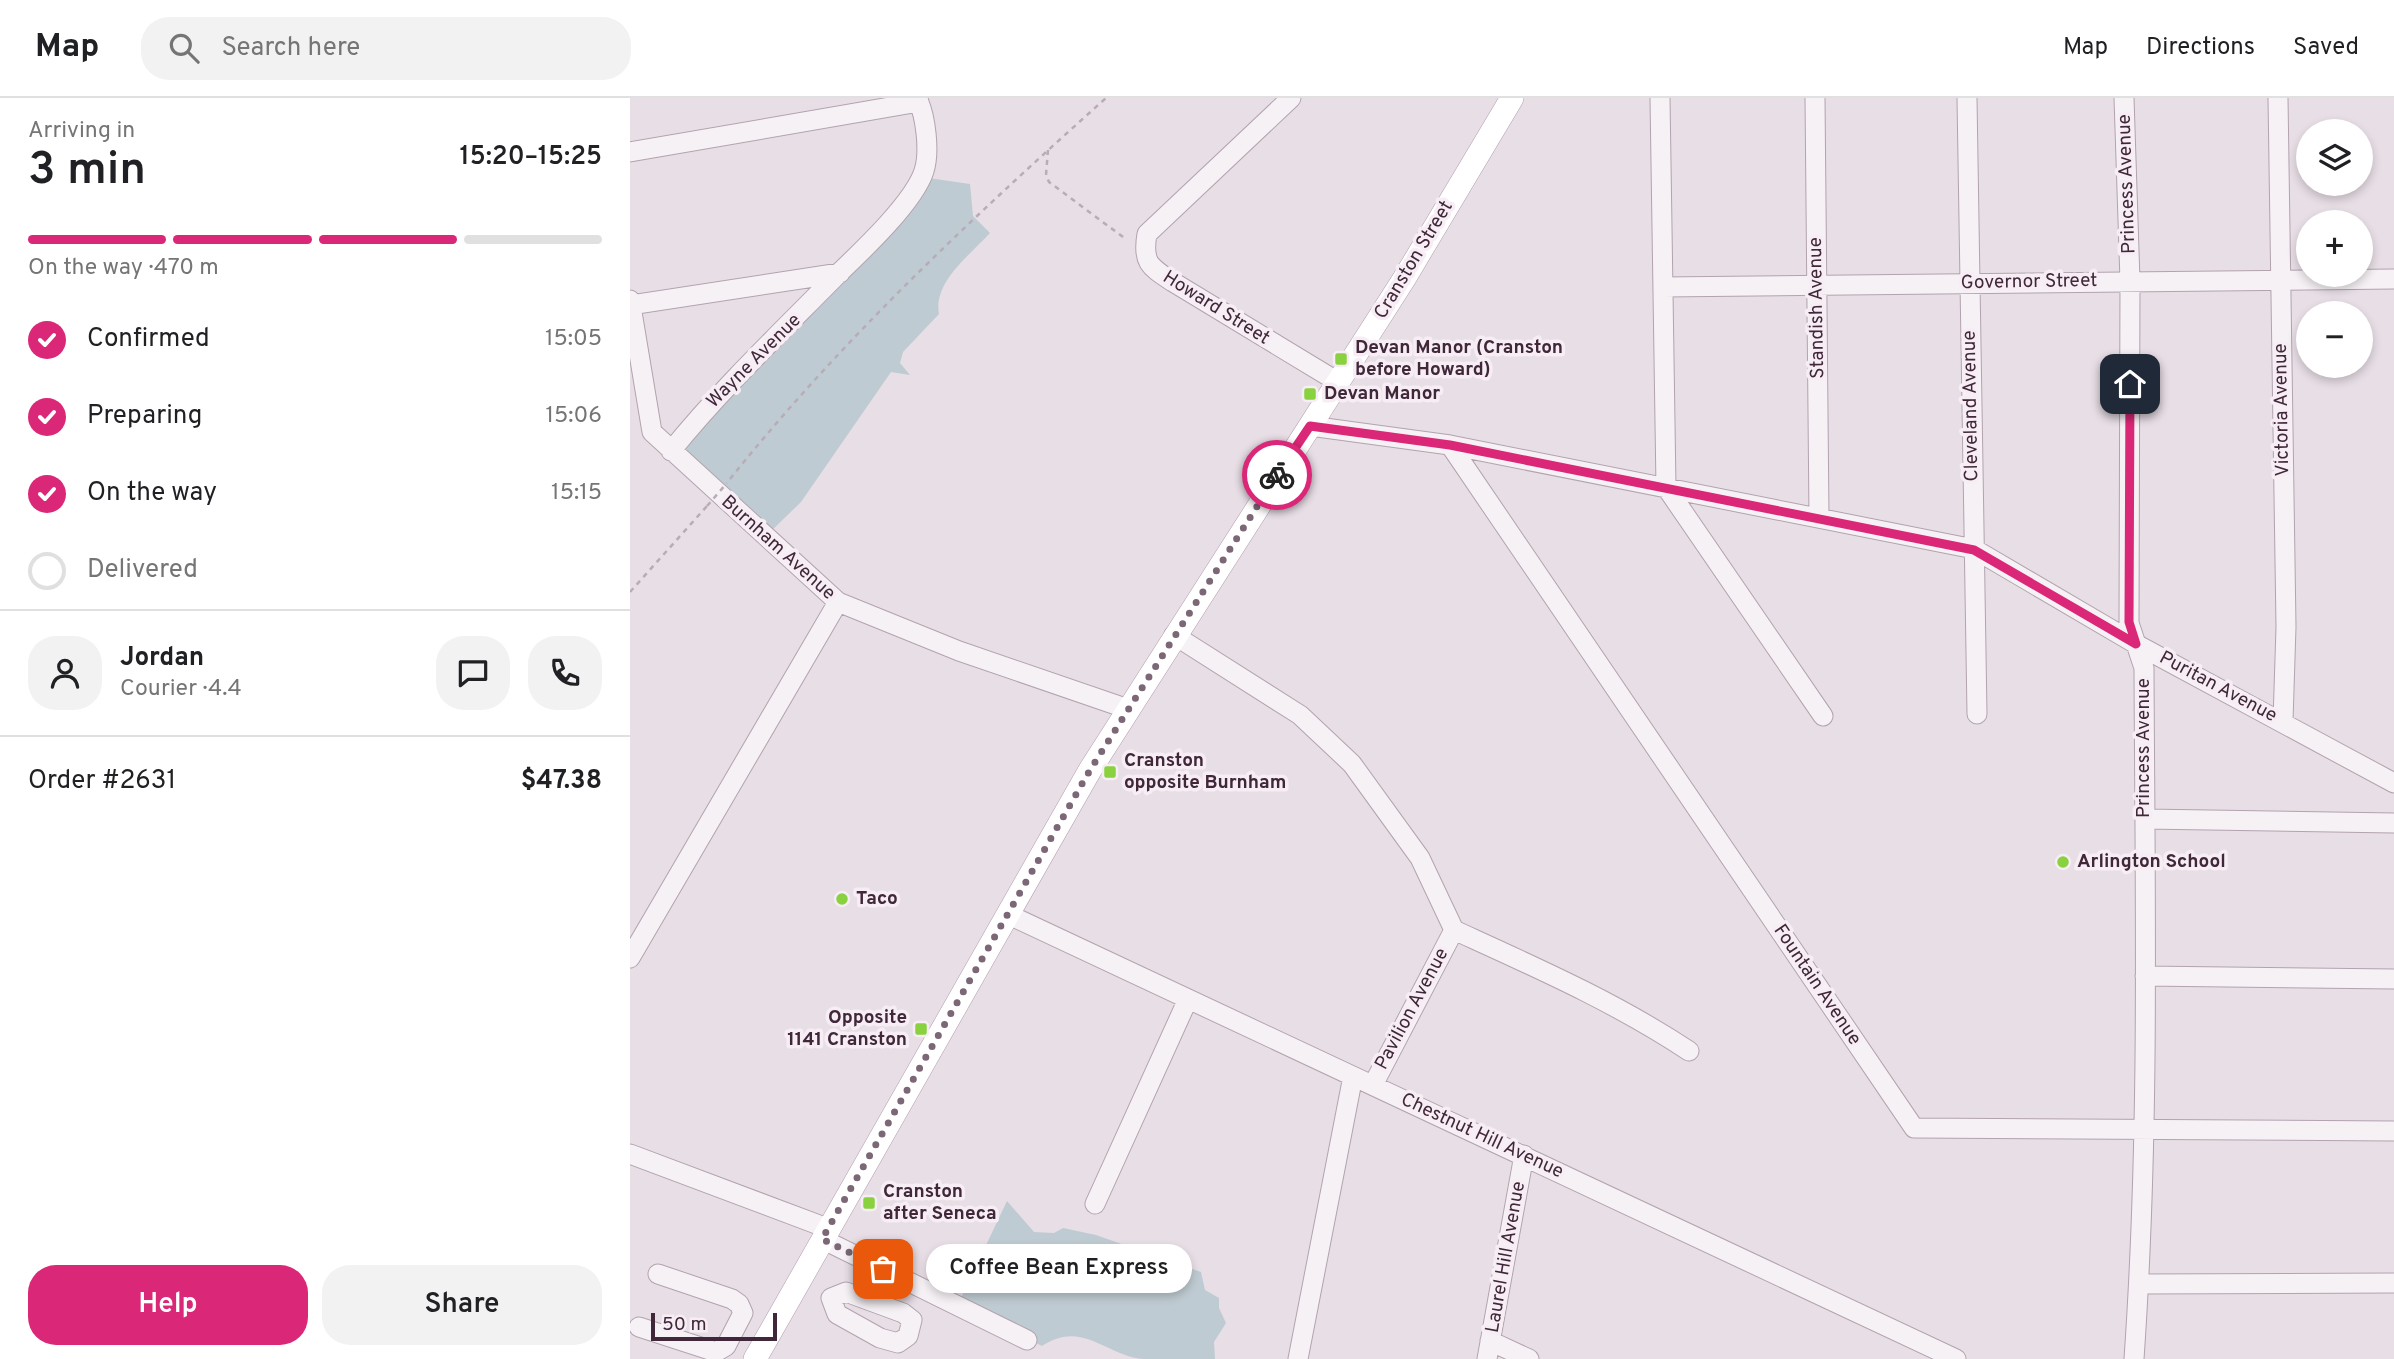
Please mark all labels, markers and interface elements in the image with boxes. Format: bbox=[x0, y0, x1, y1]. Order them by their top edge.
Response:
search box bbox=[141, 17, 631, 80]
text: Map bbox=[35, 27, 99, 69]
icon: search bbox=[165, 29, 203, 67]
text: Search here bbox=[221, 32, 360, 65]
text: Map bbox=[2063, 33, 2108, 63]
text: Directions bbox=[2146, 33, 2255, 63]
text: Saved bbox=[2293, 33, 2359, 63]
street label: Princess Avenue bbox=[2113, 114, 2141, 254]
text: Arriving in bbox=[28, 117, 135, 146]
map controls bbox=[2296, 119, 2373, 378]
button: layers bbox=[2296, 119, 2373, 196]
text: 15:20–15:25 bbox=[460, 141, 602, 174]
text: 3 min bbox=[28, 142, 146, 201]
street label: Cranston Street bbox=[1369, 196, 1459, 324]
button: + bbox=[2296, 210, 2373, 287]
street label: Standish Avenue bbox=[1804, 237, 1830, 379]
text: On the way · 470 m bbox=[28, 254, 219, 283]
street label: Howard Street bbox=[1158, 266, 1274, 350]
street label: Governor Street bbox=[1961, 269, 2097, 295]
button: − bbox=[2296, 301, 2373, 378]
street label: Wayne Avenue bbox=[702, 309, 806, 413]
icon: check bbox=[28, 321, 66, 359]
text: Confirmed bbox=[87, 323, 210, 356]
text: 15:05 bbox=[545, 325, 602, 354]
street label: Cleveland Avenue bbox=[1958, 330, 1984, 482]
place label: Devan Manor (Cranston before Howard) bbox=[1355, 336, 1563, 382]
street label: Victoria Avenue bbox=[2269, 343, 2295, 477]
marker: Devan Manor (Cranston before Howard) bbox=[1333, 351, 1349, 367]
pin bbox=[2100, 354, 2160, 414]
icon: home bbox=[2111, 365, 2149, 403]
place label: Devan Manor bbox=[1324, 382, 1440, 406]
marker: Devan Manor bbox=[1302, 386, 1318, 402]
icon: check bbox=[28, 398, 66, 436]
text: Preparing bbox=[87, 400, 202, 433]
text: 15:06 bbox=[545, 402, 602, 431]
courier bbox=[1242, 440, 1312, 510]
icon: bike bbox=[1258, 456, 1296, 494]
icon: check bbox=[28, 475, 66, 513]
text: On the way bbox=[87, 477, 217, 510]
text: 15:15 bbox=[551, 479, 602, 508]
street label: Burnham Avenue bbox=[716, 490, 840, 606]
text: Delivered bbox=[87, 554, 198, 587]
button: person bbox=[28, 636, 102, 710]
button: chat bbox=[436, 636, 510, 710]
button: phone bbox=[528, 636, 602, 710]
text: Jordan bbox=[120, 642, 204, 675]
street label: Puritan Avenue bbox=[2155, 646, 2281, 728]
text: Courier · 4.4 bbox=[120, 675, 242, 704]
street label: Princess Avenue bbox=[2132, 678, 2156, 818]
place label: Cranston opposite Burnham bbox=[1124, 749, 1286, 795]
marker: Cranston opposite Burnham bbox=[1102, 764, 1118, 780]
text: Order #2631 bbox=[28, 765, 176, 798]
text: $47.38 bbox=[521, 765, 602, 798]
place label: Arlington School bbox=[2077, 850, 2226, 874]
marker: Arlington School bbox=[2055, 854, 2071, 870]
place label: Taco bbox=[856, 887, 898, 911]
marker: Taco bbox=[834, 891, 850, 907]
street label: Fountain Avenue bbox=[1768, 920, 1866, 1050]
street label: Pavilion Avenue bbox=[1370, 944, 1454, 1074]
place label: Opposite 1141 Cranston bbox=[787, 1006, 907, 1052]
marker: Opposite 1141 Cranston bbox=[913, 1021, 929, 1037]
street label: Chestnut Hill Avenue bbox=[1397, 1088, 1567, 1184]
street label: Laurel Hill Avenue bbox=[1481, 1179, 1531, 1335]
place label: Cranston after Seneca bbox=[883, 1180, 997, 1226]
marker: Cranston after Seneca bbox=[861, 1195, 877, 1211]
pin bbox=[853, 1239, 913, 1299]
callout: Coffee Bean Express bbox=[925, 1244, 1191, 1294]
icon: bag bbox=[864, 1250, 902, 1288]
text: Coffee Bean Express bbox=[949, 1254, 1169, 1283]
button: Help bbox=[28, 1265, 308, 1345]
button: Share bbox=[322, 1265, 602, 1345]
scale bar bbox=[651, 1310, 777, 1342]
text: 50 m bbox=[662, 1313, 707, 1337]

